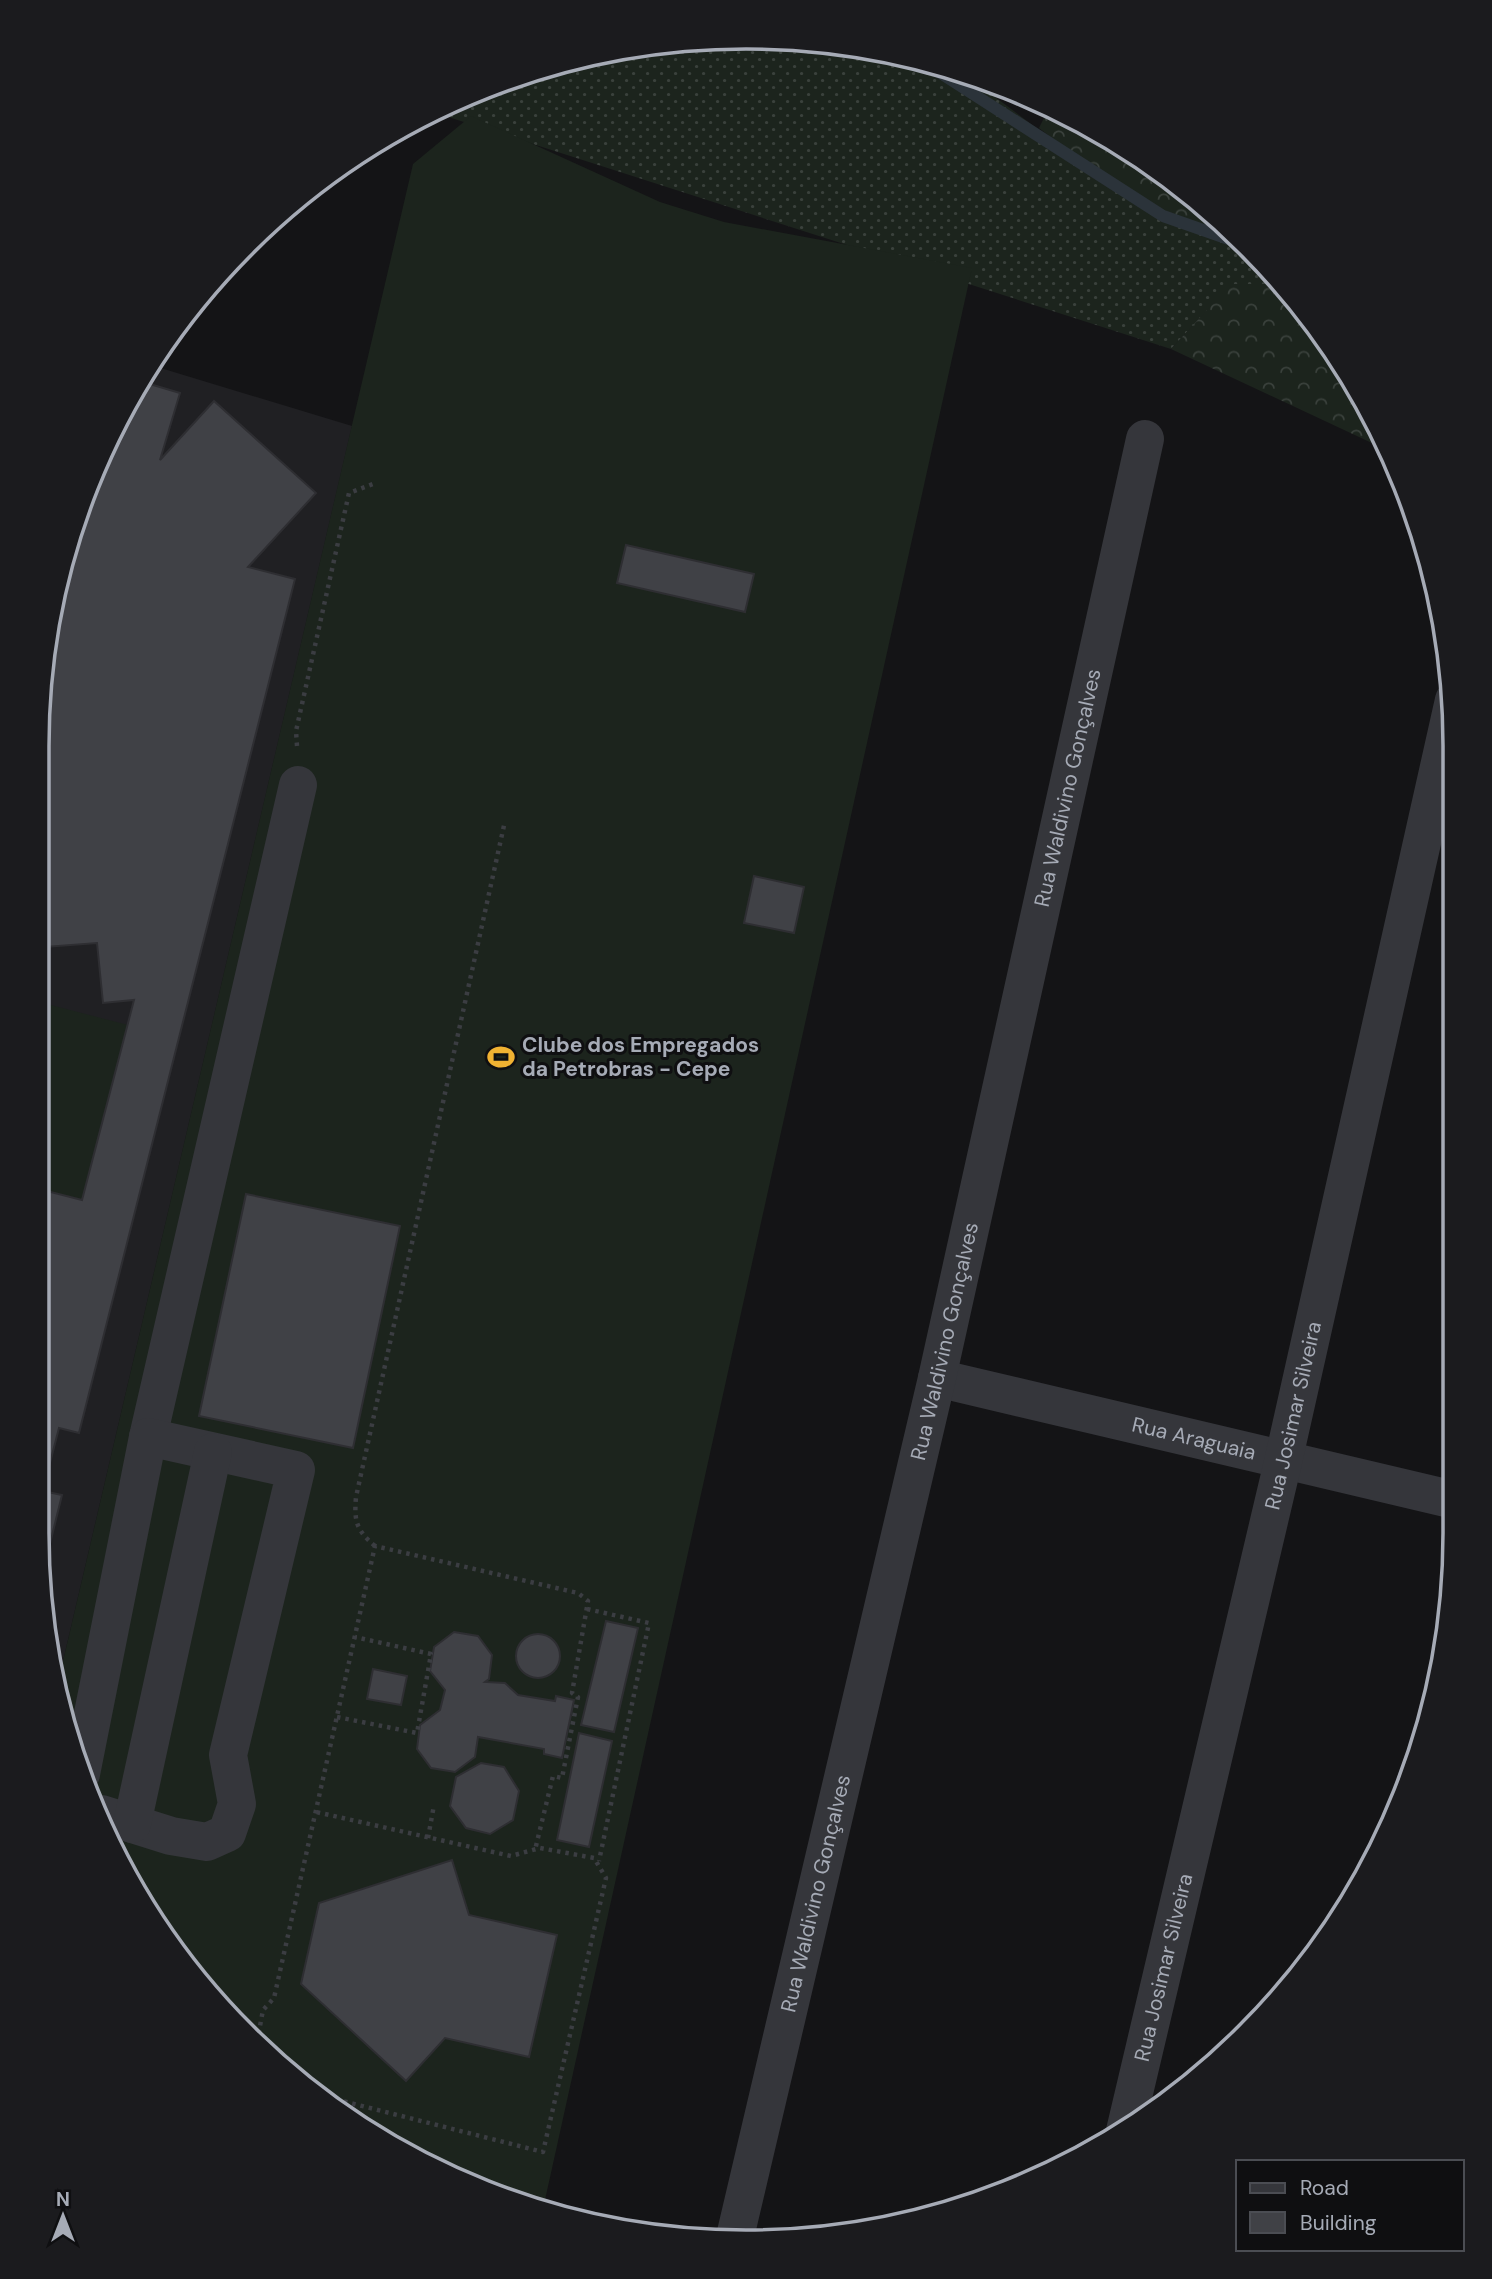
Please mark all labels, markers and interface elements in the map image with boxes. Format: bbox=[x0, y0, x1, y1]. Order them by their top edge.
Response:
street label: Rua Waldivino Gonçalves bbox=[1028, 666, 1108, 910]
place label: Clube dos Empregados da Petrobras - Cepe bbox=[522, 1031, 759, 1083]
sports icon: Clube dos Empregados da Petrobras - Cepe bbox=[486, 1042, 516, 1072]
street label: Rua Waldivino Gonçalves bbox=[904, 1220, 985, 1463]
street label: Rua Josimar Silveira bbox=[1258, 1319, 1328, 1512]
street label: Rua Araguaia bbox=[1129, 1410, 1259, 1467]
street label: Rua Waldivino Gonçalves bbox=[774, 1772, 857, 2015]
street label: Rua Josimar Silveira bbox=[1128, 1871, 1199, 2064]
legend bbox=[1236, 2160, 1464, 2251]
text: Road bbox=[1300, 2174, 1349, 2202]
north arrow bbox=[28, 2181, 98, 2251]
text: N bbox=[56, 2187, 70, 2212]
text: Building bbox=[1300, 2209, 1377, 2237]

